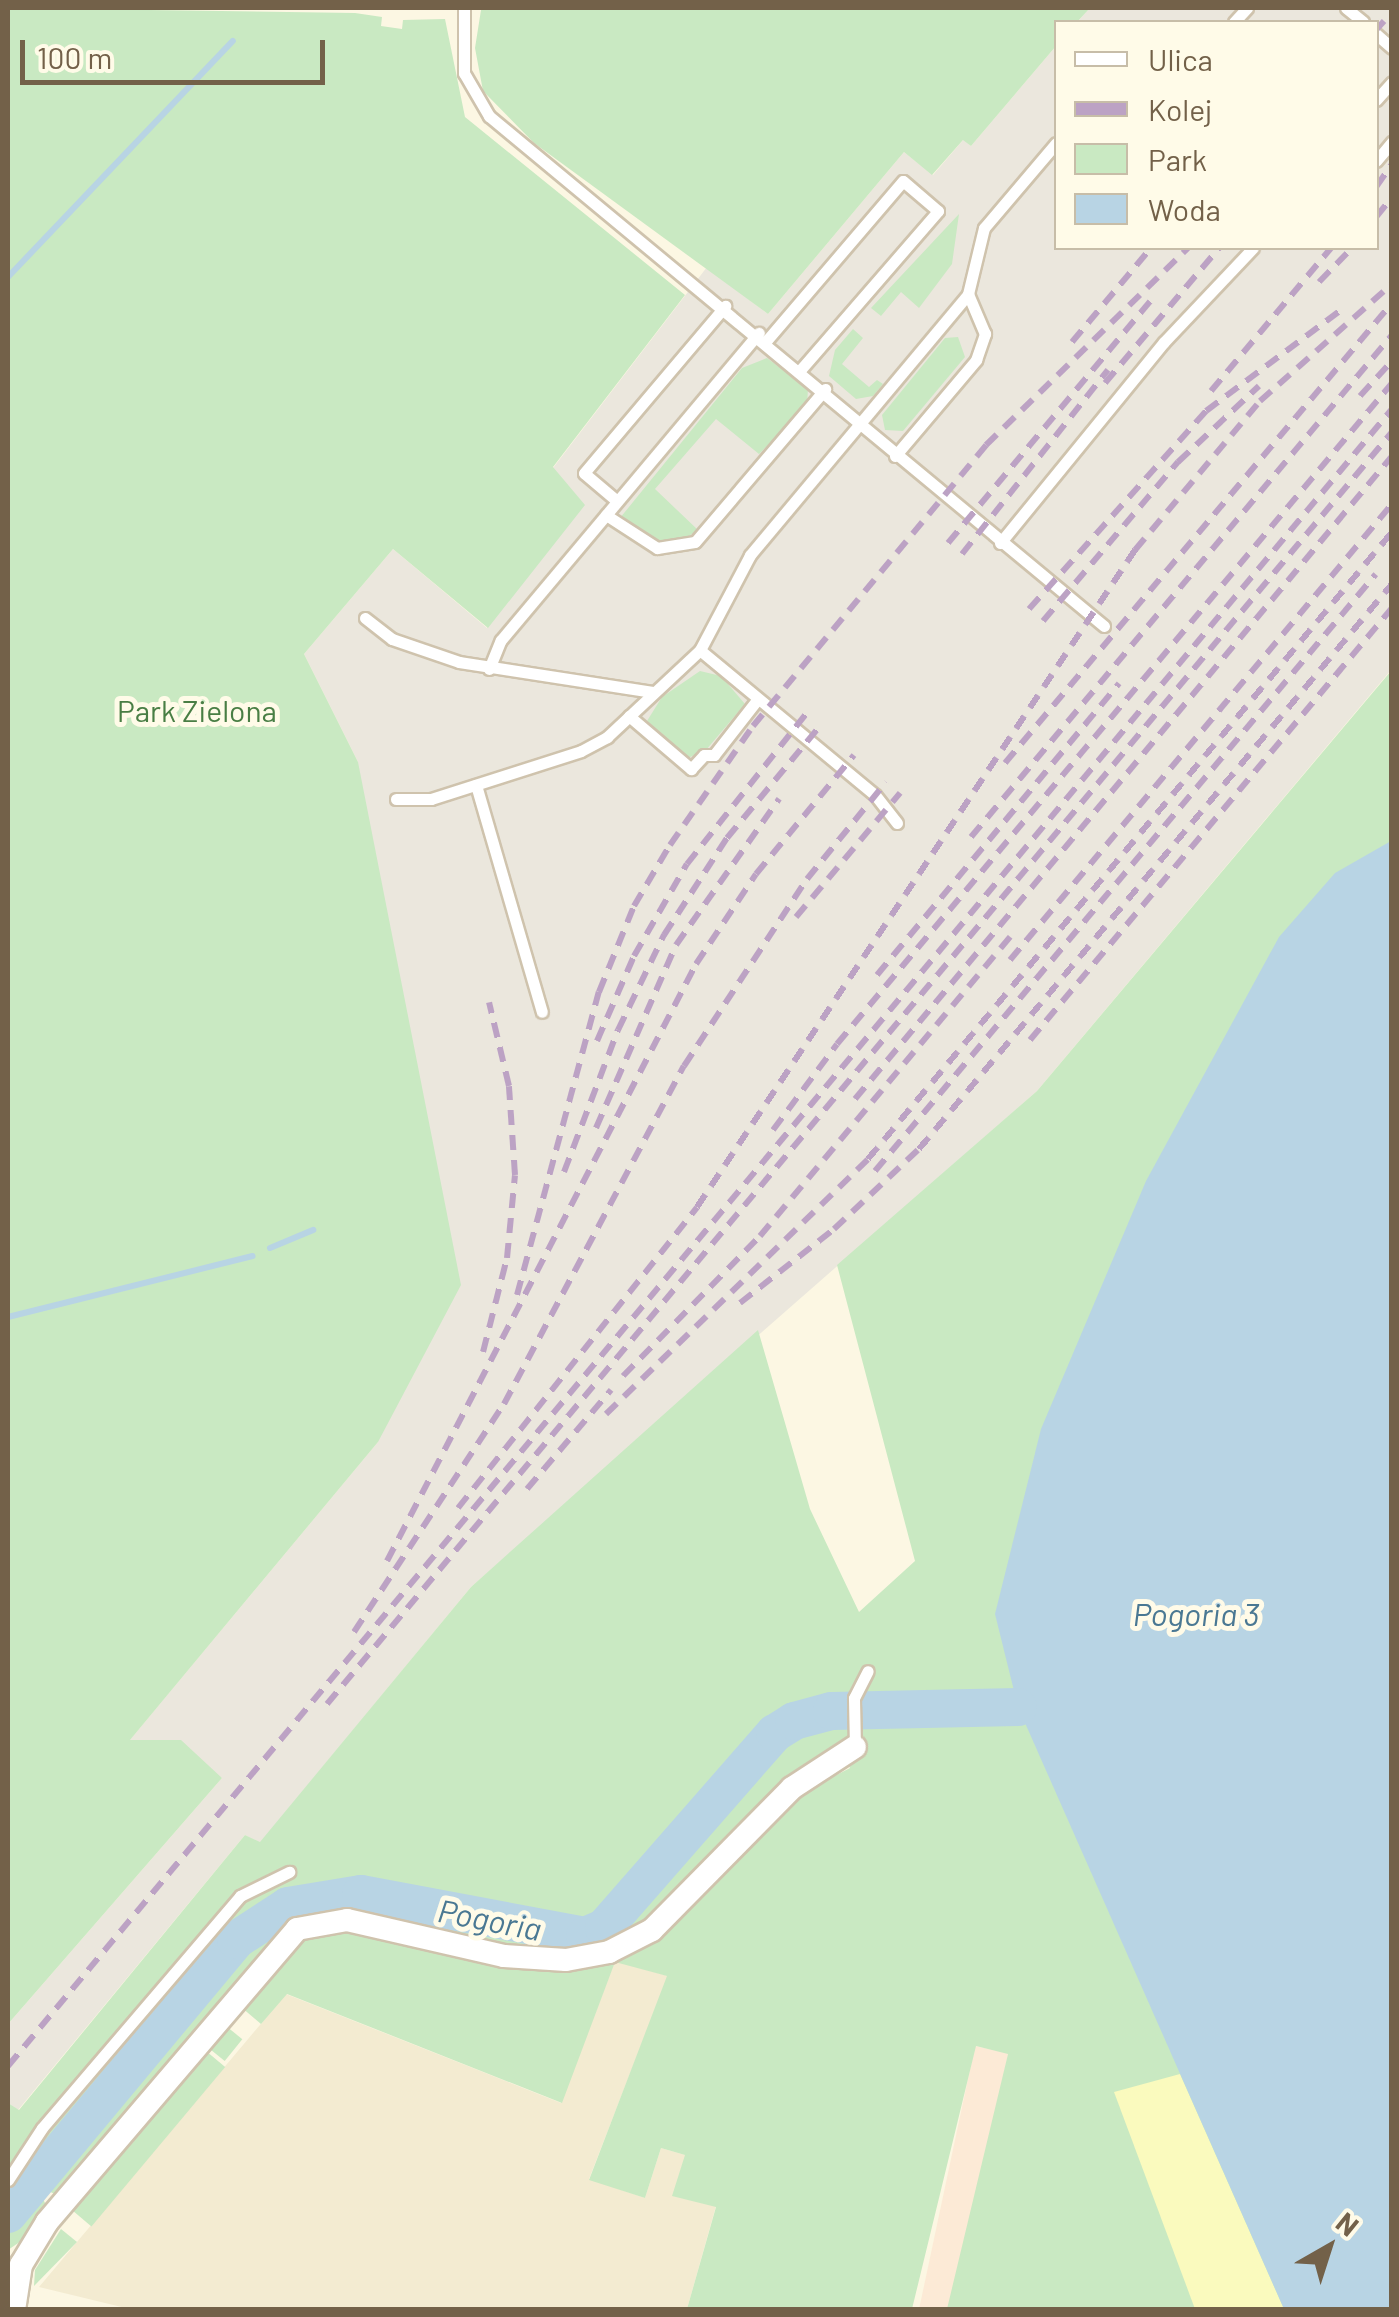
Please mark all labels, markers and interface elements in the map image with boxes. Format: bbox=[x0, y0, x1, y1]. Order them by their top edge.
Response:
scale bar bbox=[25, 20, 330, 82]
legend bbox=[1054, 20, 1379, 250]
text: 100 m bbox=[37, 39, 112, 75]
text: Ulica bbox=[1148, 41, 1213, 77]
text: Kolej bbox=[1148, 91, 1212, 127]
text: Park bbox=[1148, 141, 1207, 177]
text: Woda bbox=[1148, 191, 1221, 227]
park label: Park Zielona bbox=[117, 692, 277, 728]
water label: Pogoria 3 bbox=[1133, 1594, 1259, 1632]
water label: Pogoria bbox=[435, 1890, 545, 1948]
north arrow bbox=[1279, 2197, 1379, 2297]
text: N bbox=[1330, 2205, 1366, 2243]

